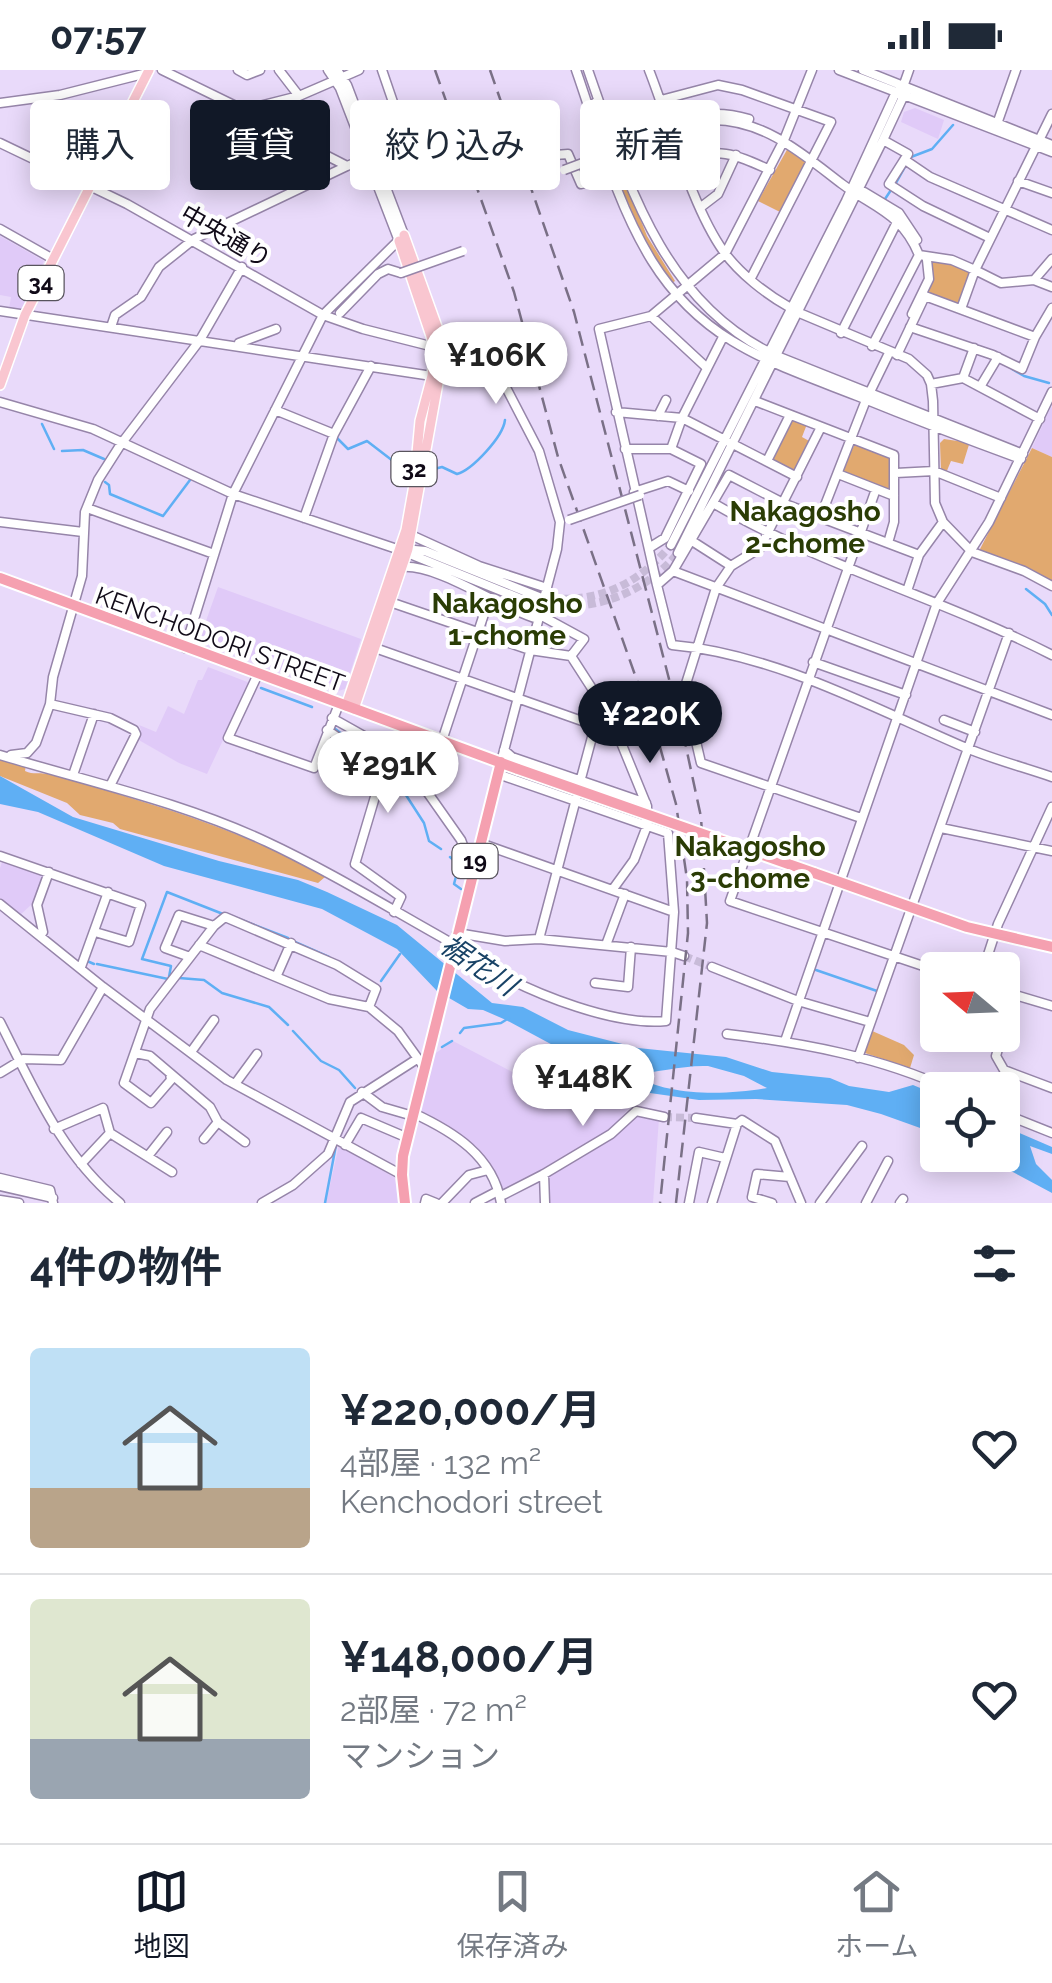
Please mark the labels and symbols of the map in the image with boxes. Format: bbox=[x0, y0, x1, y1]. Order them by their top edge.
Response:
street label: 中央通り bbox=[175, 198, 277, 274]
road number: 34 bbox=[18, 266, 64, 300]
pin: ¥106K bbox=[426, 322, 566, 407]
road number: 32 bbox=[392, 452, 436, 486]
district label: Nakagosho 2-chome bbox=[729, 495, 881, 560]
street label: KENCHODORI STREET bbox=[91, 580, 349, 698]
district label: Nakagosho 1-chome bbox=[431, 587, 583, 652]
pin: ¥220K bbox=[580, 681, 720, 766]
pin: ¥291K bbox=[318, 731, 458, 816]
district label: Nakagosho 3-chome bbox=[674, 830, 826, 895]
road number: 19 bbox=[452, 844, 498, 878]
water label: 裾花川 bbox=[435, 928, 525, 1004]
north arrow bbox=[920, 952, 1020, 1052]
pin: ¥148K bbox=[513, 1044, 653, 1129]

